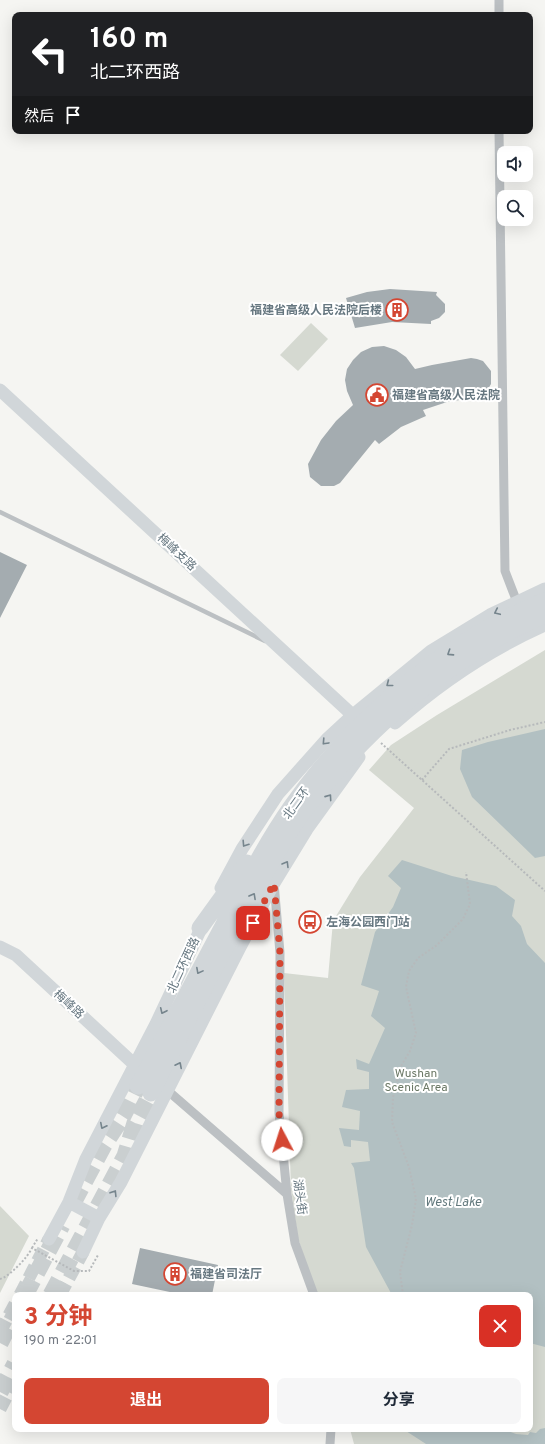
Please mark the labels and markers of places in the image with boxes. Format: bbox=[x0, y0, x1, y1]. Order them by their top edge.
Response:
building icon: 福建省高级人民法院后楼 bbox=[384, 297, 410, 323]
place label: 福建省高级人民法院后楼 bbox=[250, 303, 382, 319]
public building icon: 福建省高级人民法院 bbox=[364, 382, 390, 408]
place label: 福建省高级人民法院 bbox=[392, 388, 500, 404]
pin bbox=[236, 906, 270, 940]
bus stop icon: 左海公园西门站 bbox=[297, 909, 323, 935]
place label: 左海公园西门站 bbox=[326, 915, 410, 931]
building icon: 福建省司法厅 bbox=[162, 1261, 188, 1287]
place label: 福建省司法厅 bbox=[190, 1267, 262, 1283]

